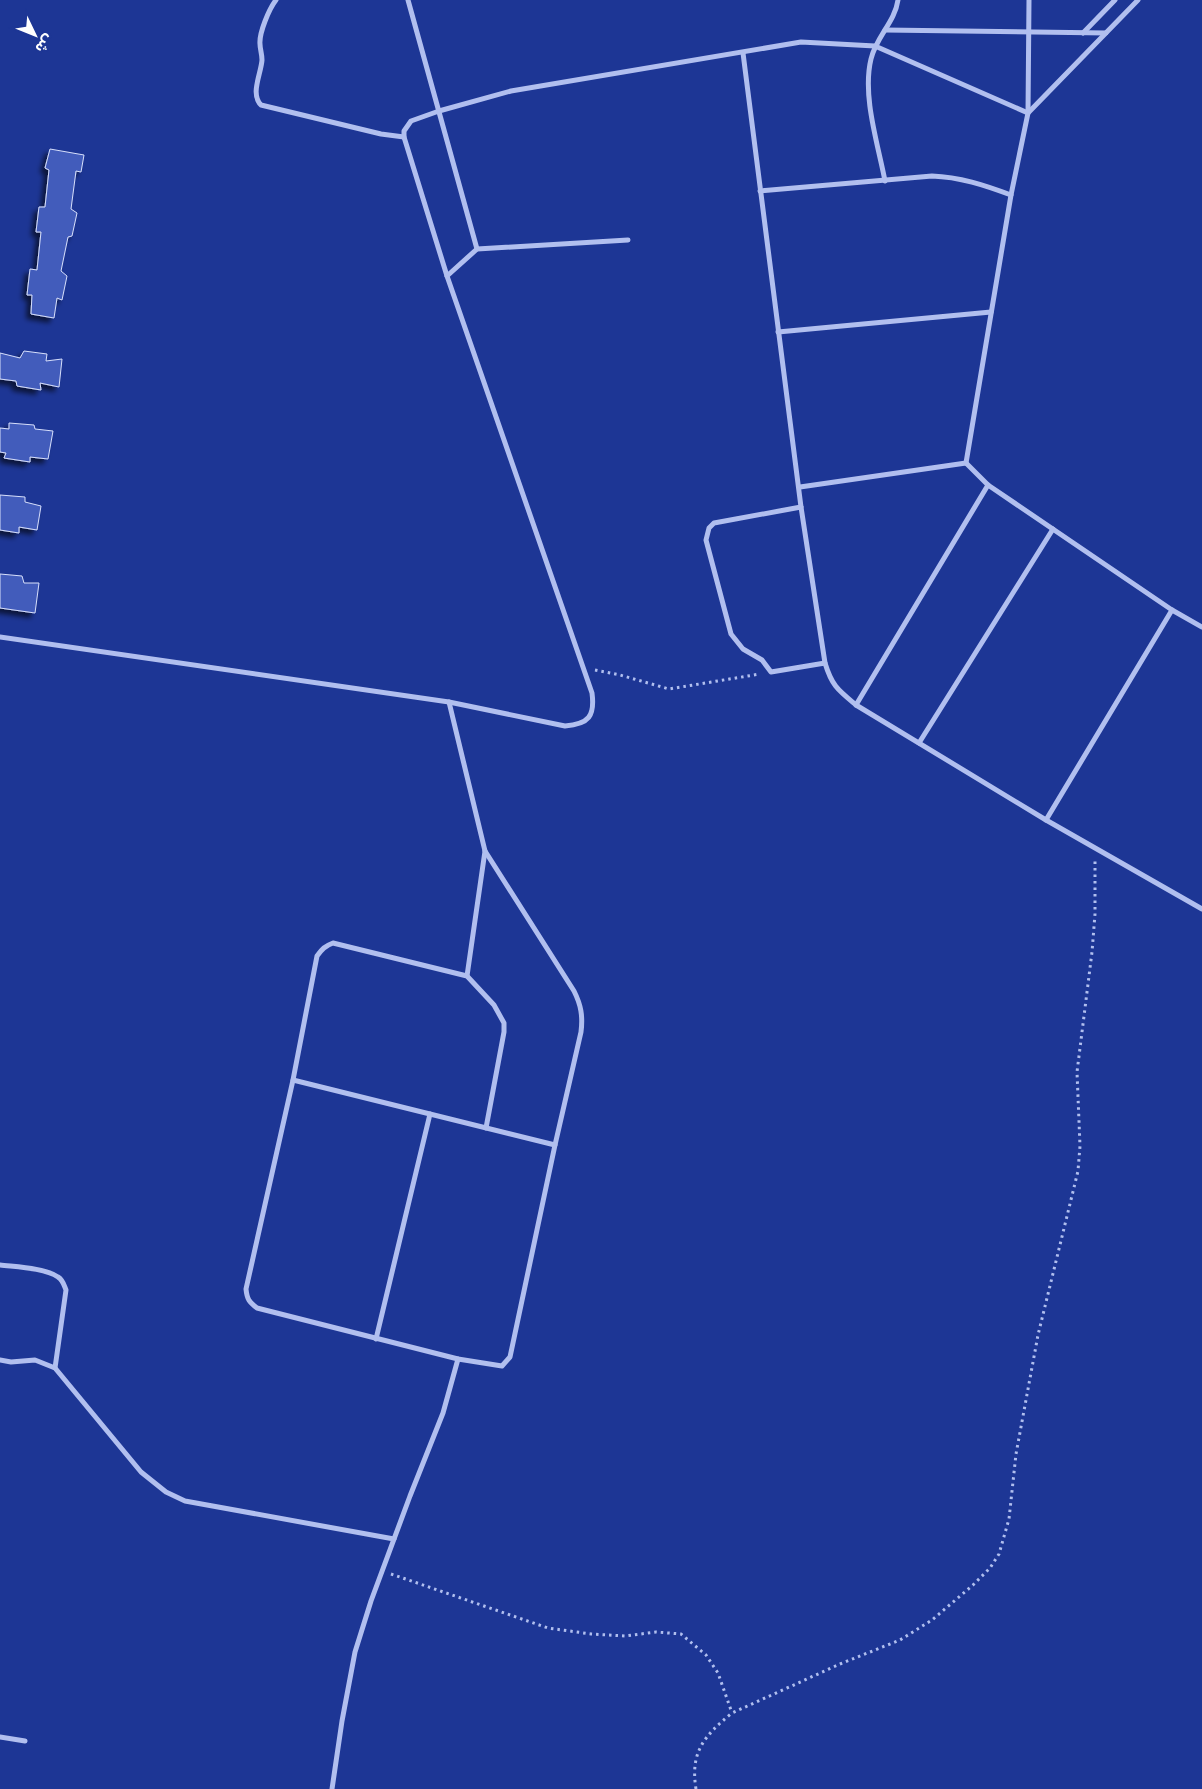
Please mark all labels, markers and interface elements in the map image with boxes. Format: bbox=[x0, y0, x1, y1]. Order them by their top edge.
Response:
north arrow bbox=[10, 10, 60, 60]
text: ش bbox=[32, 31, 58, 57]

